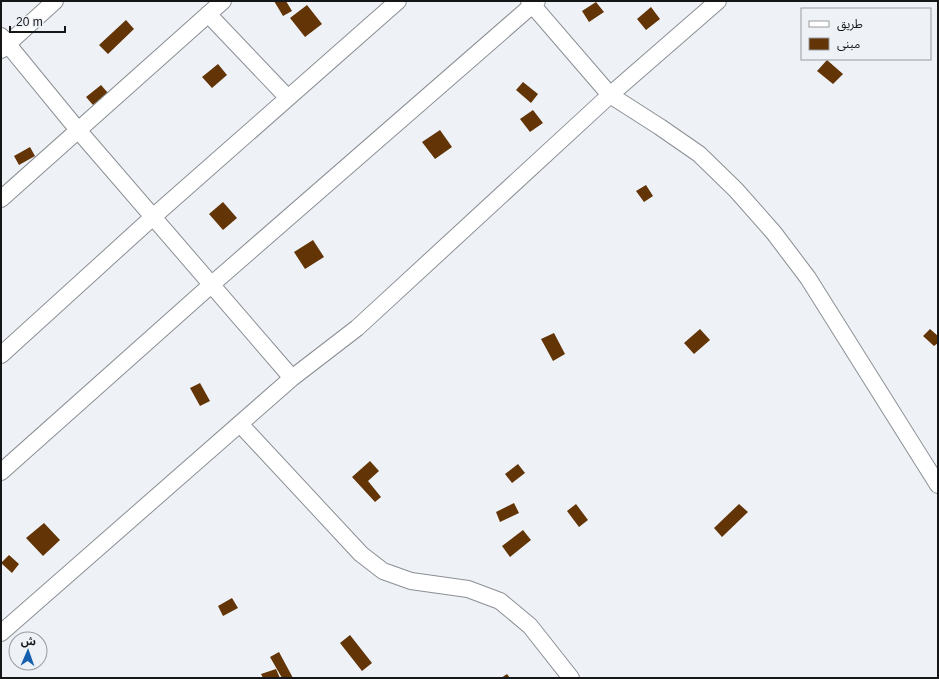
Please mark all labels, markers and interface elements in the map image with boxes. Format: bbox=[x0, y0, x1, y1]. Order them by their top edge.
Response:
scale bar bbox=[10, 8, 65, 34]
legend bbox=[801, 8, 931, 60]
text: 20 m bbox=[16, 15, 43, 29]
text: طريق bbox=[837, 17, 863, 32]
text: مبنى bbox=[837, 37, 860, 51]
north arrow bbox=[8, 631, 48, 671]
text: ش bbox=[21, 635, 36, 648]

